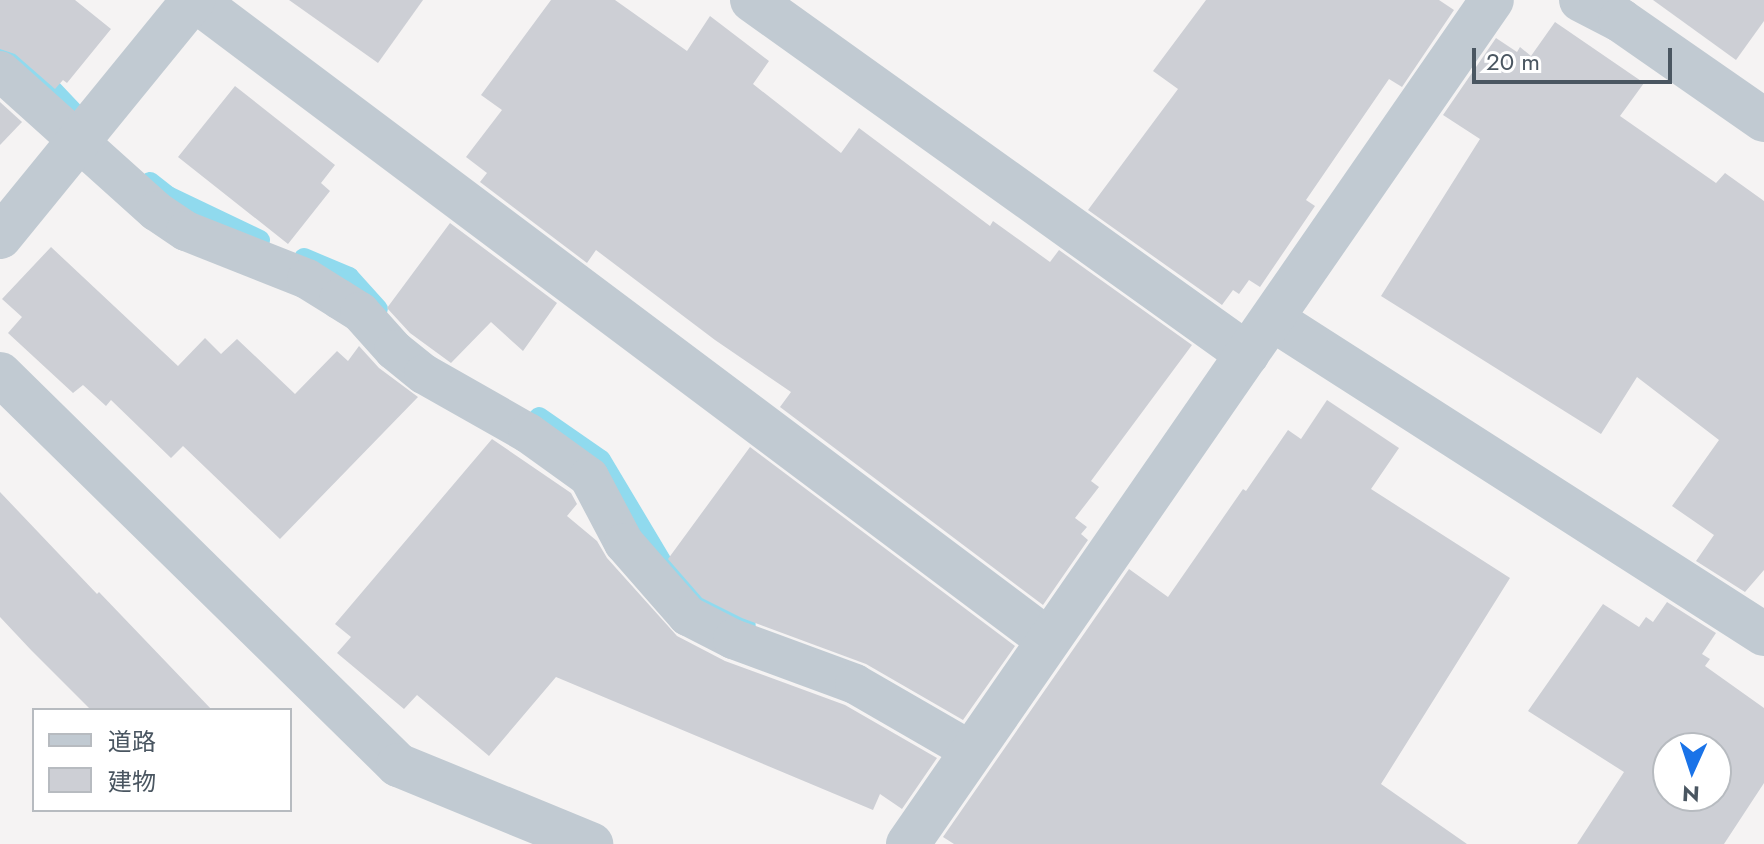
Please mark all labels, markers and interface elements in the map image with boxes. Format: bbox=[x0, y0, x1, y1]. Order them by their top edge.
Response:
scale bar bbox=[1476, 32, 1676, 82]
text: 20 m bbox=[1486, 44, 1540, 79]
legend bbox=[32, 708, 292, 812]
text: 道路 bbox=[108, 724, 156, 759]
north arrow bbox=[1652, 732, 1732, 812]
text: 建物 bbox=[108, 764, 156, 799]
text: N bbox=[1681, 778, 1700, 810]

